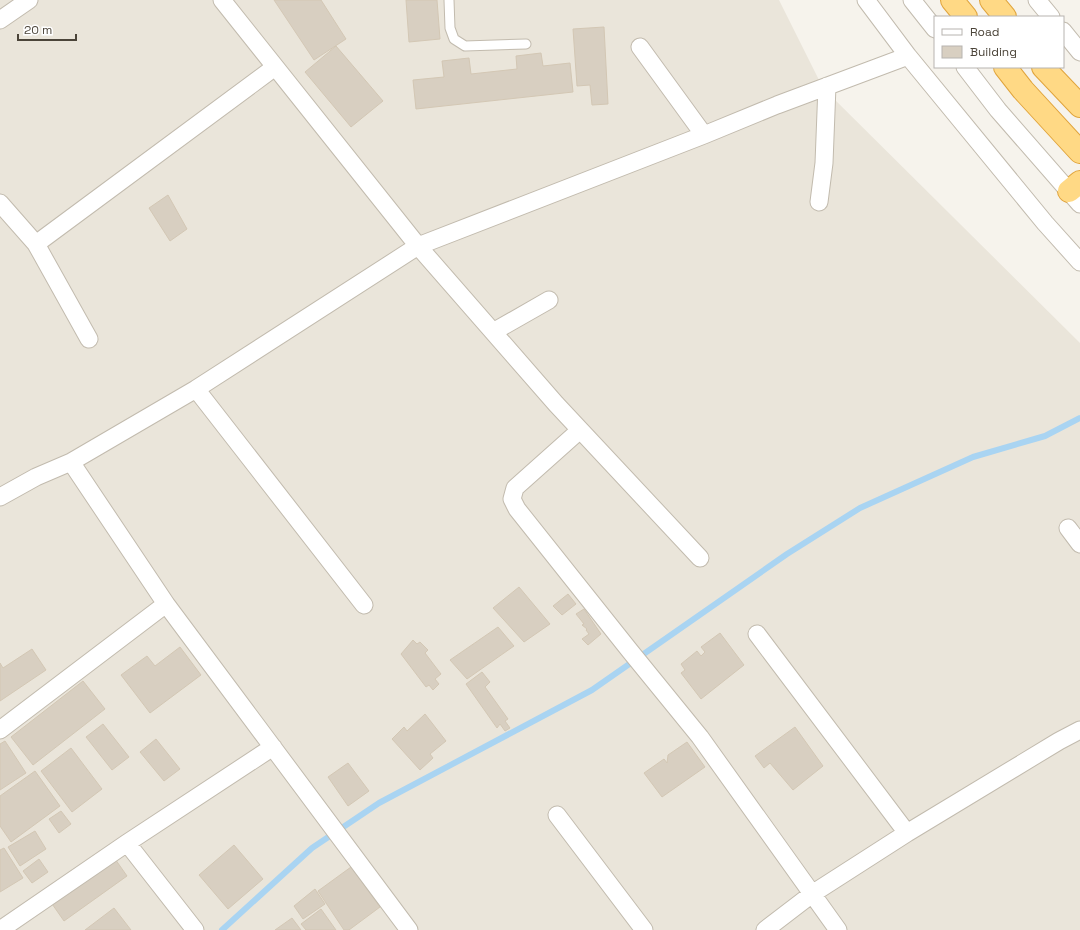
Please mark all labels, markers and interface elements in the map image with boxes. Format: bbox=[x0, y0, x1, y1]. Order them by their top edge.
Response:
scale bar bbox=[18, 16, 76, 42]
legend bbox=[934, 16, 1064, 68]
text: 20 m bbox=[24, 22, 52, 38]
text: Road bbox=[970, 24, 999, 40]
text: Building bbox=[970, 44, 1017, 60]

